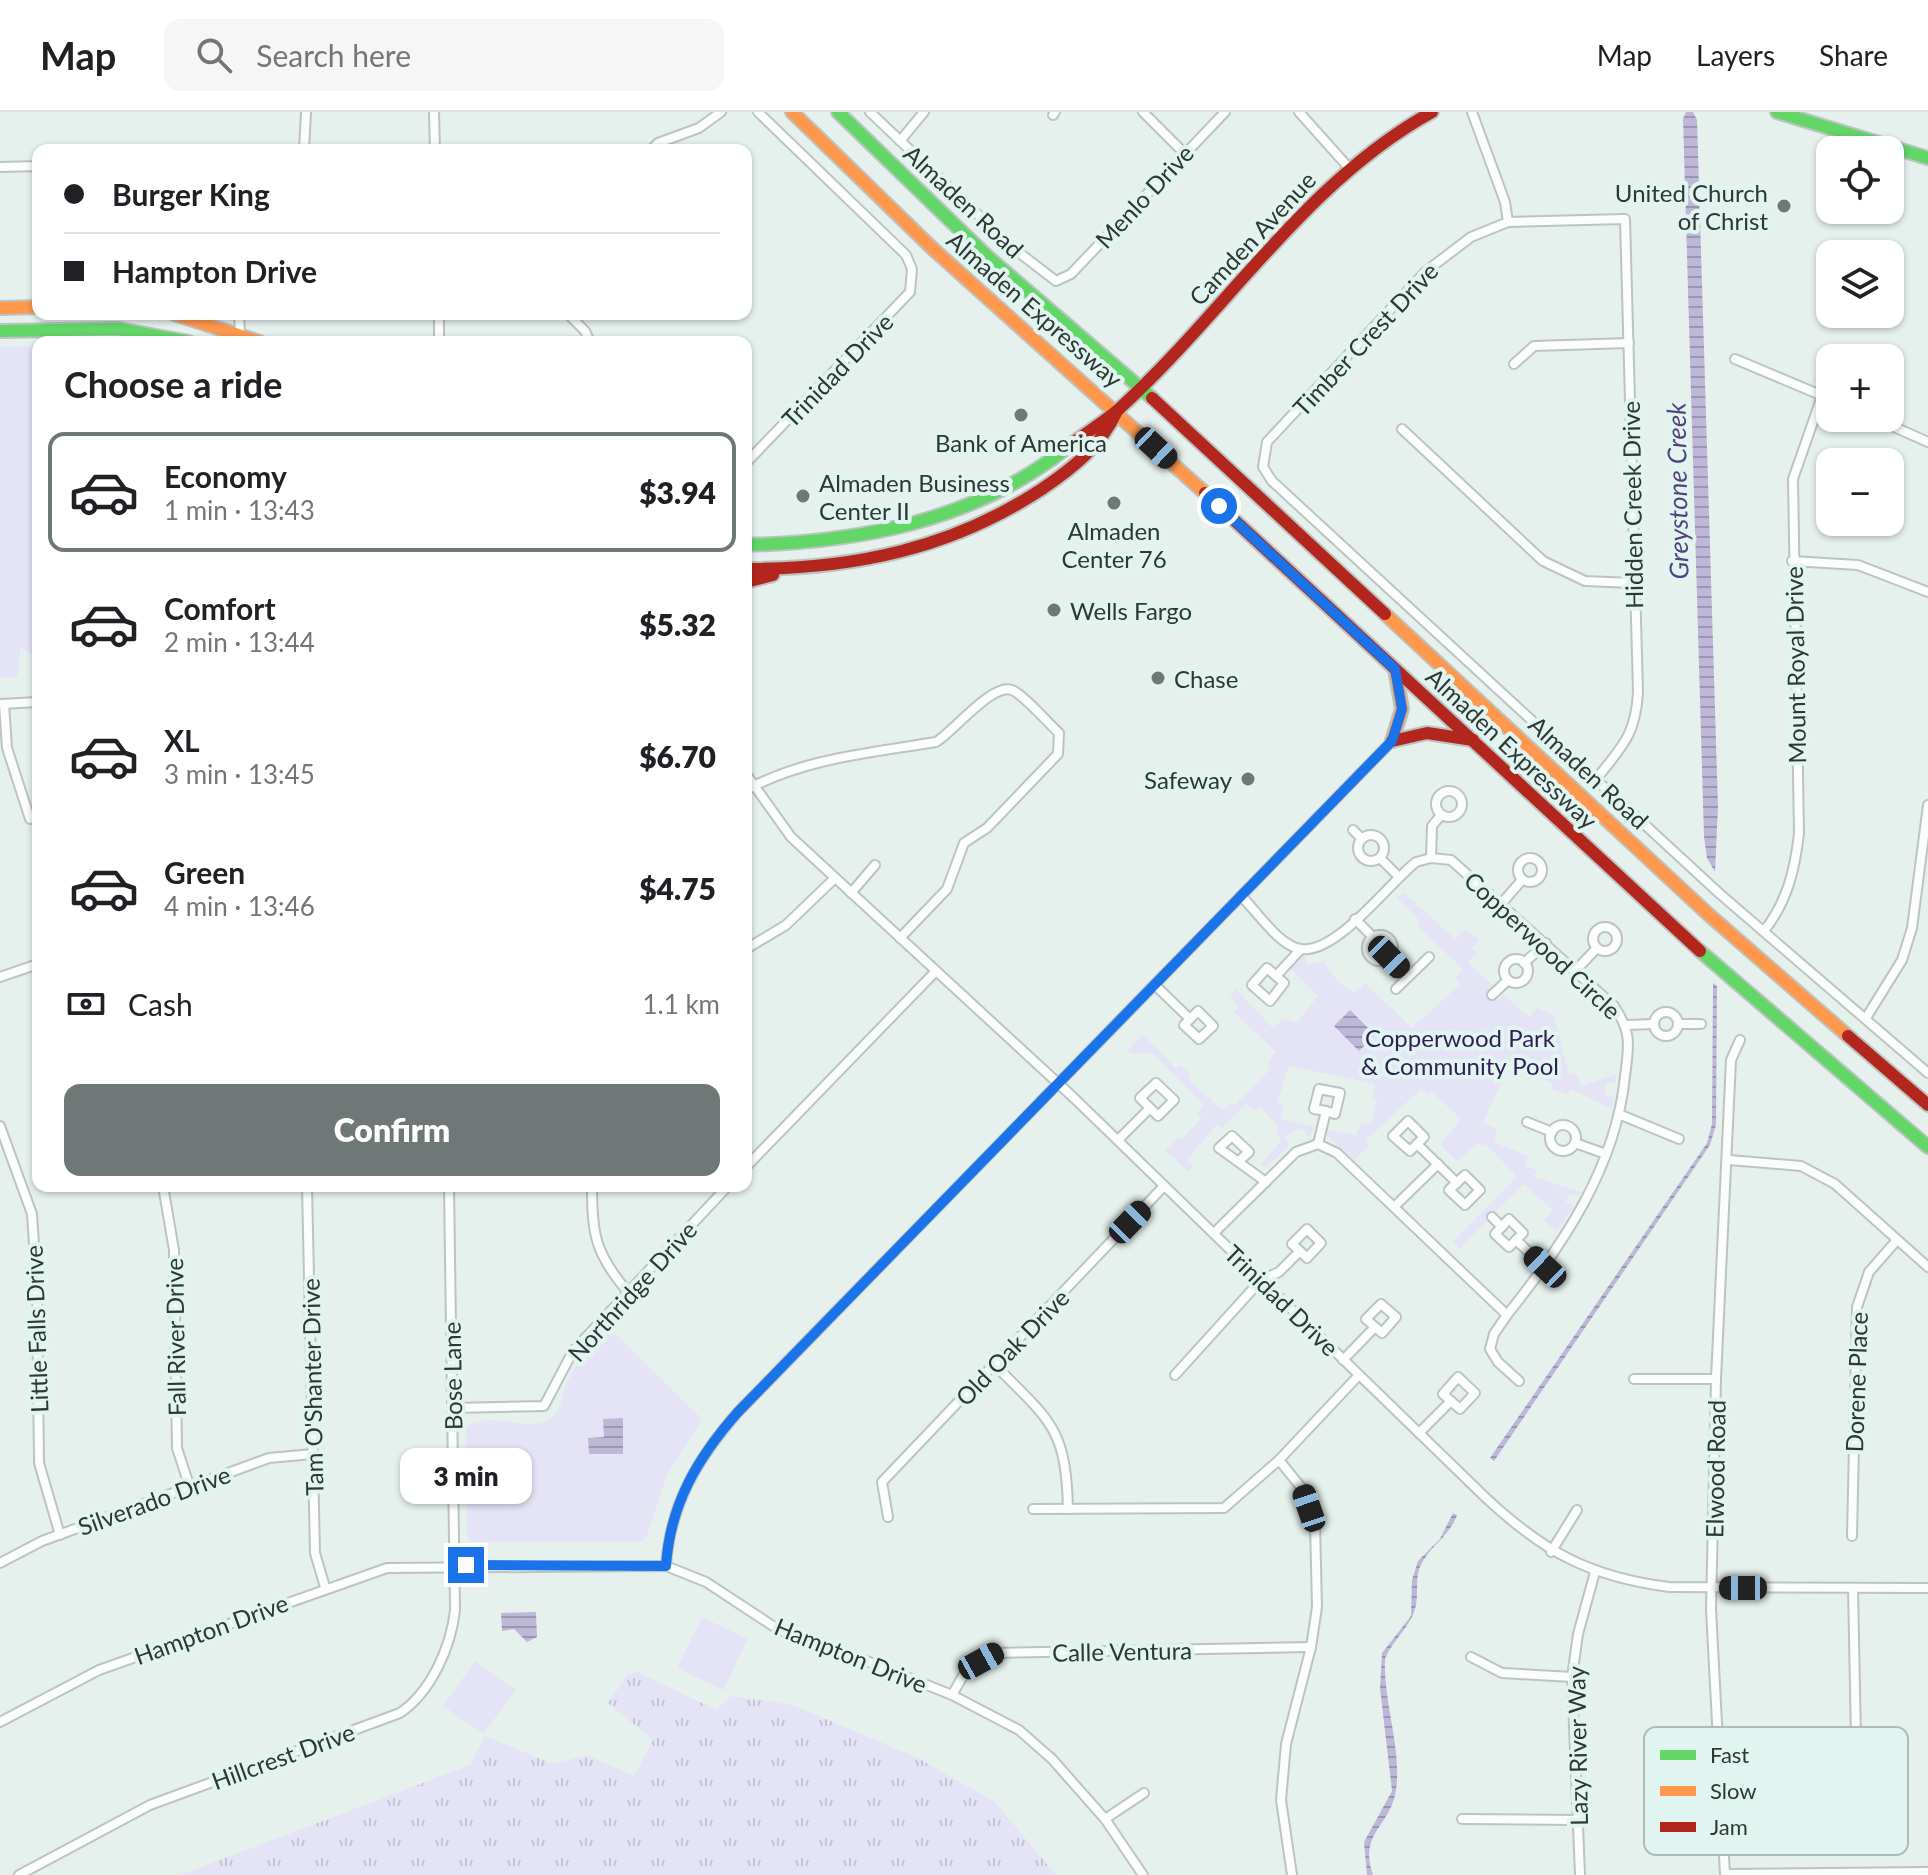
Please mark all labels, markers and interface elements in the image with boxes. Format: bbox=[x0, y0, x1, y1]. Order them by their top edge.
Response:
search box bbox=[164, 19, 724, 91]
text: Map bbox=[40, 32, 116, 78]
icon: search bbox=[192, 33, 236, 77]
text: Search here bbox=[256, 37, 411, 73]
text: Map bbox=[1597, 38, 1652, 72]
text: Layers bbox=[1696, 38, 1775, 72]
text: Share bbox=[1819, 38, 1888, 72]
map controls bbox=[1816, 136, 1904, 536]
button: locate bbox=[1816, 136, 1904, 224]
street label: Almaden Road bbox=[898, 138, 1030, 264]
street label: Menlo Drive bbox=[1089, 138, 1199, 254]
street label: Camden Avenue bbox=[1183, 165, 1321, 311]
text: Burger King bbox=[112, 176, 270, 212]
place label: United Church of Christ bbox=[1615, 178, 1768, 235]
marker: United Church of Christ bbox=[1775, 197, 1793, 215]
street label: Almaden Expressway bbox=[941, 225, 1129, 393]
button: layers bbox=[1816, 240, 1904, 328]
text: Hampton Drive bbox=[112, 253, 317, 289]
street label: Timber Crest Drive bbox=[1286, 256, 1444, 422]
street label: Trinidad Drive bbox=[775, 307, 899, 433]
button: + bbox=[1816, 344, 1904, 432]
text: Choose a ride bbox=[64, 362, 283, 406]
street label: Hidden Creek Drive bbox=[1616, 401, 1648, 609]
water label: Greystone Creek bbox=[1659, 402, 1695, 580]
marker: Bank of America bbox=[1012, 406, 1030, 424]
car bbox=[1130, 423, 1182, 473]
place label: Bank of America bbox=[935, 428, 1107, 457]
button: − bbox=[1816, 448, 1904, 536]
icon: car bbox=[68, 456, 140, 528]
text: Economy bbox=[164, 458, 287, 494]
place label: Almaden Business Center II bbox=[819, 468, 1010, 525]
text: $3.94 bbox=[639, 474, 716, 510]
marker: Almaden Business Center II bbox=[794, 487, 812, 505]
route start bbox=[1201, 488, 1237, 524]
text: 1 min · 13:43 bbox=[164, 494, 315, 526]
marker: Almaden Center 76 bbox=[1105, 494, 1123, 512]
place label: Almaden Center 76 bbox=[1061, 516, 1167, 573]
street label: Mount Royal Drive bbox=[1779, 566, 1811, 764]
icon: car bbox=[68, 588, 140, 660]
text: Comfort bbox=[164, 590, 276, 626]
place label: Wells Fargo bbox=[1070, 596, 1192, 625]
marker: Wells Fargo bbox=[1045, 601, 1063, 619]
text: $5.32 bbox=[639, 606, 716, 642]
text: 2 min · 13:44 bbox=[164, 626, 315, 658]
street label: Almaden Expressway bbox=[1421, 661, 1604, 835]
place label: Chase bbox=[1174, 664, 1238, 693]
marker: Chase bbox=[1149, 669, 1167, 687]
street label: Almaden Road bbox=[1523, 709, 1655, 835]
icon: car bbox=[68, 720, 140, 792]
text: XL bbox=[164, 722, 200, 758]
text: $6.70 bbox=[639, 738, 716, 774]
text: 3 min · 13:45 bbox=[164, 758, 315, 790]
place label: Safeway bbox=[1144, 765, 1233, 794]
marker: Safeway bbox=[1239, 770, 1257, 788]
icon: car bbox=[68, 852, 140, 924]
text: Green bbox=[164, 854, 245, 890]
street label: Copperwood Circle bbox=[1459, 865, 1627, 1025]
text: $4.75 bbox=[639, 870, 716, 906]
text: 4 min · 13:46 bbox=[164, 890, 315, 922]
car bbox=[1364, 931, 1414, 983]
icon: cash bbox=[64, 982, 108, 1026]
text: Cash bbox=[128, 986, 193, 1022]
text: 1.1 km bbox=[642, 988, 720, 1020]
park label: Copperwood Park & Community Pool bbox=[1361, 1023, 1559, 1080]
button: Confirm bbox=[64, 1084, 720, 1176]
car bbox=[1105, 1196, 1155, 1248]
street label: Northridge Drive bbox=[561, 1215, 703, 1367]
street label: Trinidad Drive bbox=[1219, 1238, 1345, 1362]
car bbox=[1519, 1242, 1571, 1292]
street label: Little Falls Drive bbox=[19, 1245, 53, 1413]
street label: Fall River Drive bbox=[159, 1258, 191, 1416]
street label: Tam O'Shanter Drive bbox=[296, 1278, 328, 1496]
street label: Old Oak Drive bbox=[949, 1283, 1075, 1411]
street label: Dorene Place bbox=[1839, 1311, 1873, 1453]
street label: Bose Lane bbox=[437, 1322, 467, 1430]
street label: Elwood Road bbox=[1699, 1400, 1731, 1538]
callout: 3 min bbox=[400, 1449, 532, 1505]
street label: Silverado Drive bbox=[74, 1459, 234, 1541]
text: 3 min bbox=[434, 1460, 498, 1492]
car bbox=[1290, 1481, 1328, 1535]
route end bbox=[448, 1547, 484, 1583]
car bbox=[1719, 1576, 1767, 1600]
street label: Hampton Drive bbox=[130, 1588, 292, 1670]
street label: Hampton Drive bbox=[771, 1611, 931, 1699]
street label: Calle Ventura bbox=[1052, 1635, 1192, 1667]
car bbox=[954, 1639, 1008, 1683]
street label: Lazy River Way bbox=[1561, 1665, 1593, 1826]
street label: Hillcrest Drive bbox=[208, 1717, 358, 1795]
legend bbox=[1644, 1727, 1908, 1855]
text: Fast bbox=[1710, 1741, 1749, 1768]
text: Slow bbox=[1710, 1777, 1757, 1804]
text: Jam bbox=[1710, 1813, 1748, 1840]

